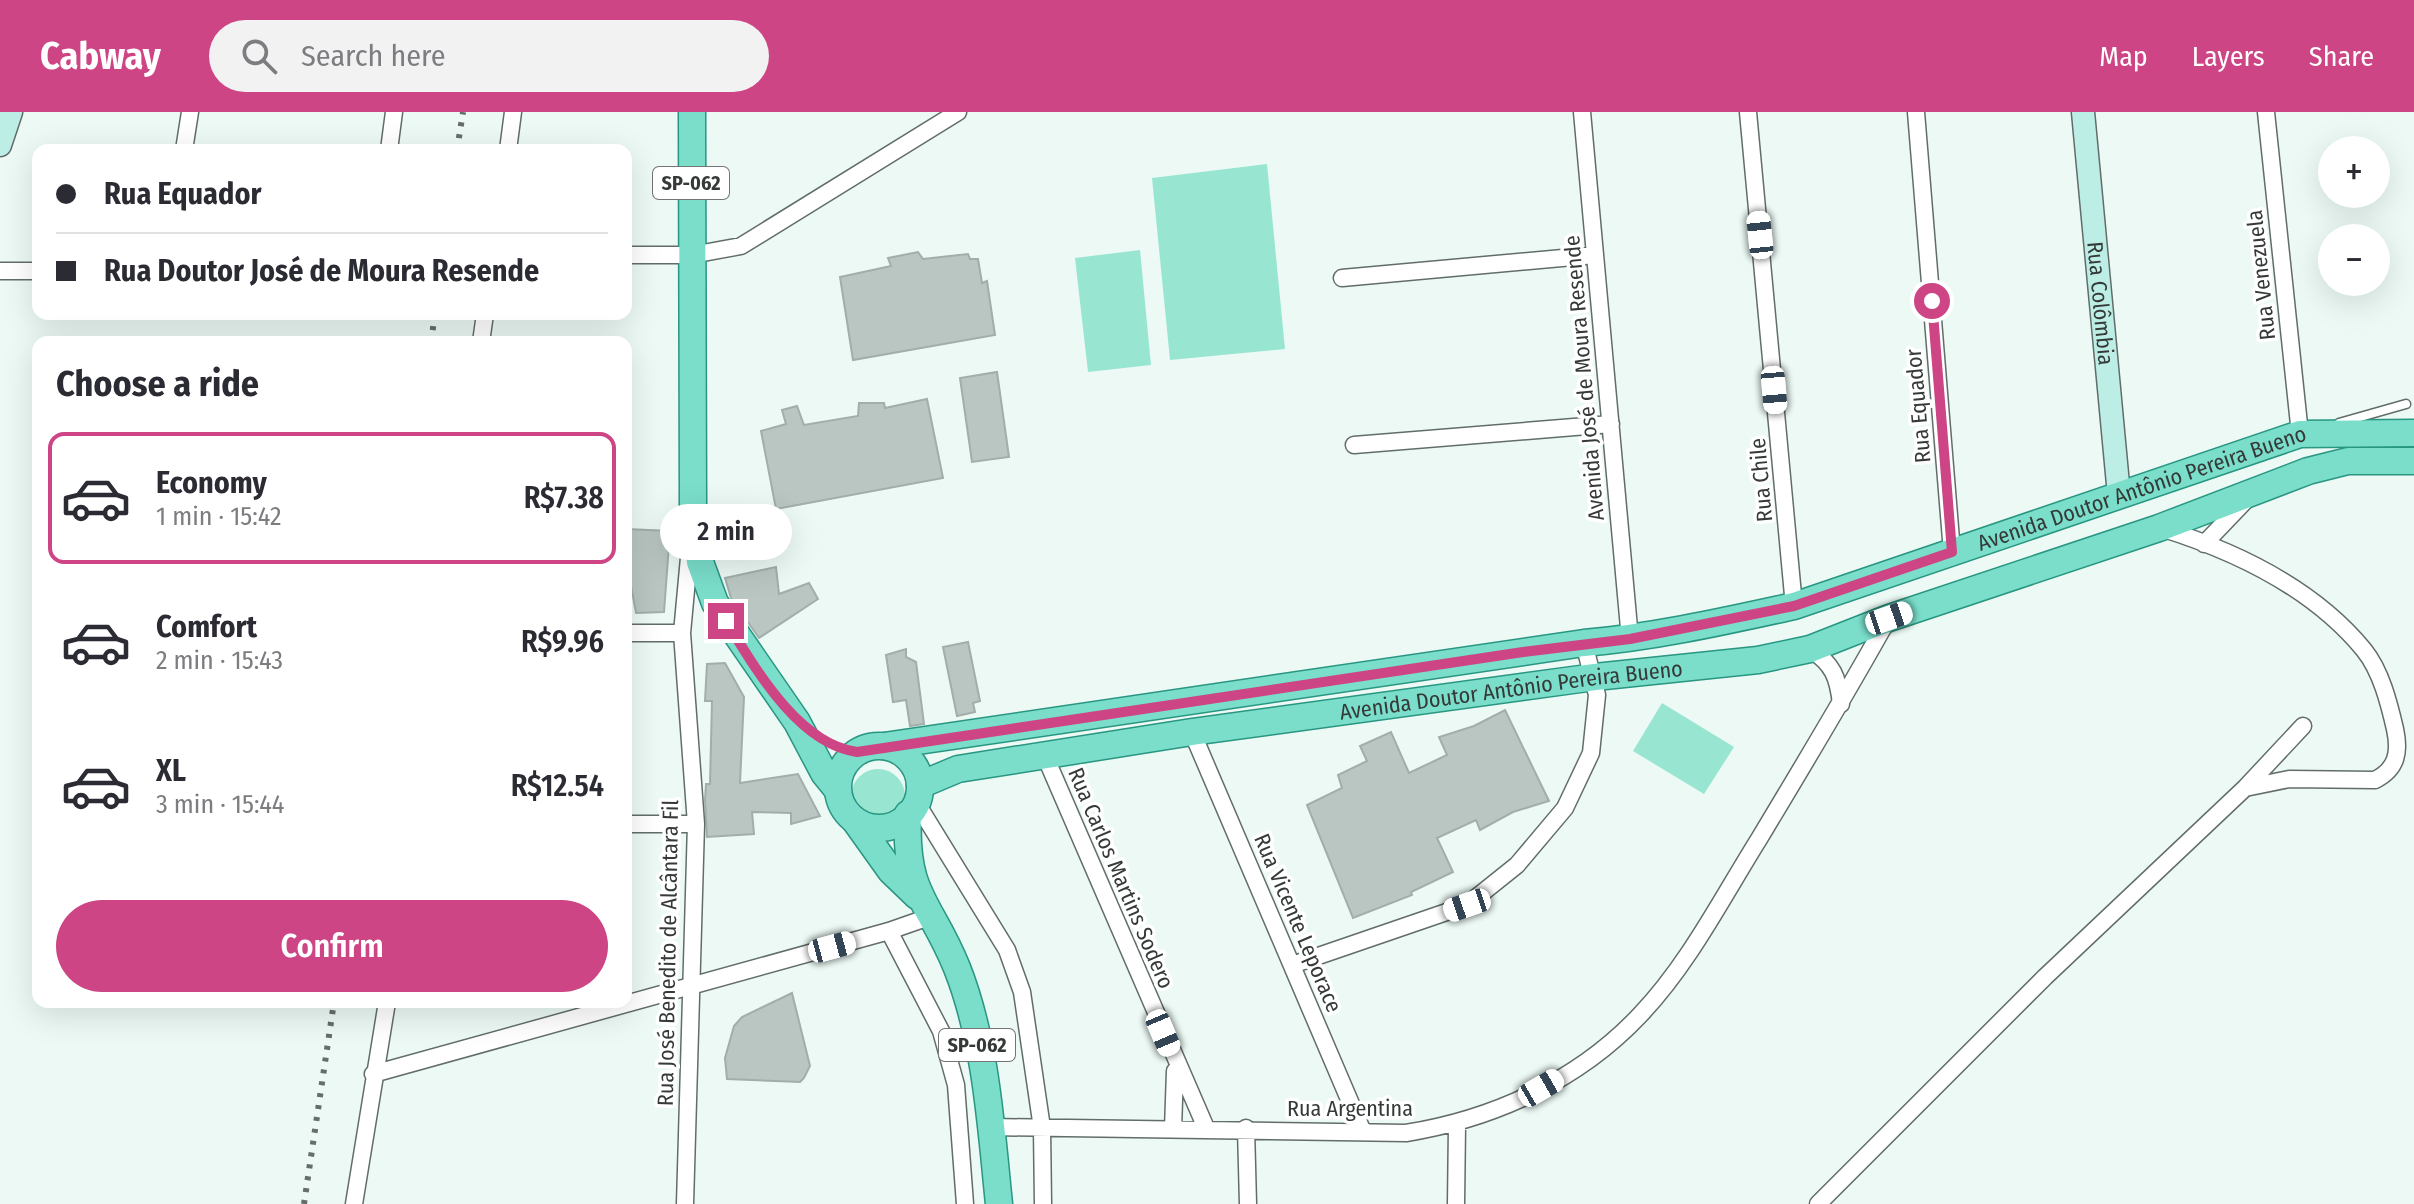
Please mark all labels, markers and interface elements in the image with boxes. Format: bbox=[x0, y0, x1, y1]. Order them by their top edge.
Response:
search box bbox=[209, 20, 769, 92]
text: Cabway bbox=[40, 33, 161, 79]
icon: search bbox=[237, 34, 281, 78]
text: Search here bbox=[301, 38, 446, 74]
text: Map bbox=[2099, 40, 2148, 73]
text: Layers bbox=[2192, 40, 2265, 73]
text: Share bbox=[2309, 40, 2374, 73]
map controls bbox=[2318, 136, 2390, 296]
button: + bbox=[2318, 136, 2390, 208]
road number: SP-062 bbox=[653, 167, 729, 199]
text: Rua Equador bbox=[104, 176, 261, 212]
street label: Rua Venezuela bbox=[2241, 209, 2281, 341]
car bbox=[1746, 210, 1774, 260]
button: − bbox=[2318, 224, 2390, 296]
street label: Avenida José de Moura Resende bbox=[1558, 234, 1610, 522]
street label: Rua Colômbia bbox=[2082, 240, 2120, 366]
text: Rua Doutor José de Moura Resende bbox=[104, 253, 539, 289]
route start bbox=[1914, 283, 1950, 319]
street label: Rua Equador bbox=[1900, 348, 1936, 464]
text: Choose a ride bbox=[56, 362, 259, 406]
car bbox=[1760, 365, 1788, 415]
street label: Avenida Doutor Antônio Pereira Bueno bbox=[1974, 419, 2309, 556]
street label: Rua Chile bbox=[1744, 437, 1778, 523]
icon: car bbox=[60, 462, 132, 534]
text: Economy bbox=[156, 465, 267, 501]
text: R$7.38 bbox=[524, 480, 604, 516]
text: 1 min · 15:42 bbox=[156, 501, 281, 532]
callout: 2 min bbox=[660, 505, 792, 561]
text: 2 min bbox=[697, 516, 755, 547]
car bbox=[1862, 599, 1916, 637]
route end bbox=[708, 603, 744, 639]
icon: car bbox=[60, 606, 132, 678]
text: Comfort bbox=[156, 609, 257, 645]
text: R$9.96 bbox=[521, 624, 604, 660]
text: 2 min · 15:43 bbox=[156, 645, 283, 676]
street label: Avenida Doutor Antônio Pereira Bueno bbox=[1338, 654, 1684, 725]
icon: car bbox=[60, 750, 132, 822]
text: XL bbox=[156, 753, 186, 789]
street label: Rua Carlos Martins Sodero bbox=[1062, 763, 1180, 993]
text: R$12.54 bbox=[511, 768, 604, 804]
text: 3 min · 15:44 bbox=[156, 789, 284, 820]
street label: Rua José Benedito de Alcântara Fil bbox=[652, 799, 684, 1106]
street label: Rua Vicente Leporace bbox=[1248, 830, 1348, 1016]
car bbox=[1440, 886, 1494, 924]
button: Confirm bbox=[56, 900, 608, 992]
car bbox=[806, 929, 858, 965]
car bbox=[1143, 1006, 1183, 1060]
road number: SP-062 bbox=[939, 1029, 1015, 1061]
car bbox=[1514, 1066, 1568, 1110]
street label: Rua Argentina bbox=[1287, 1095, 1413, 1122]

